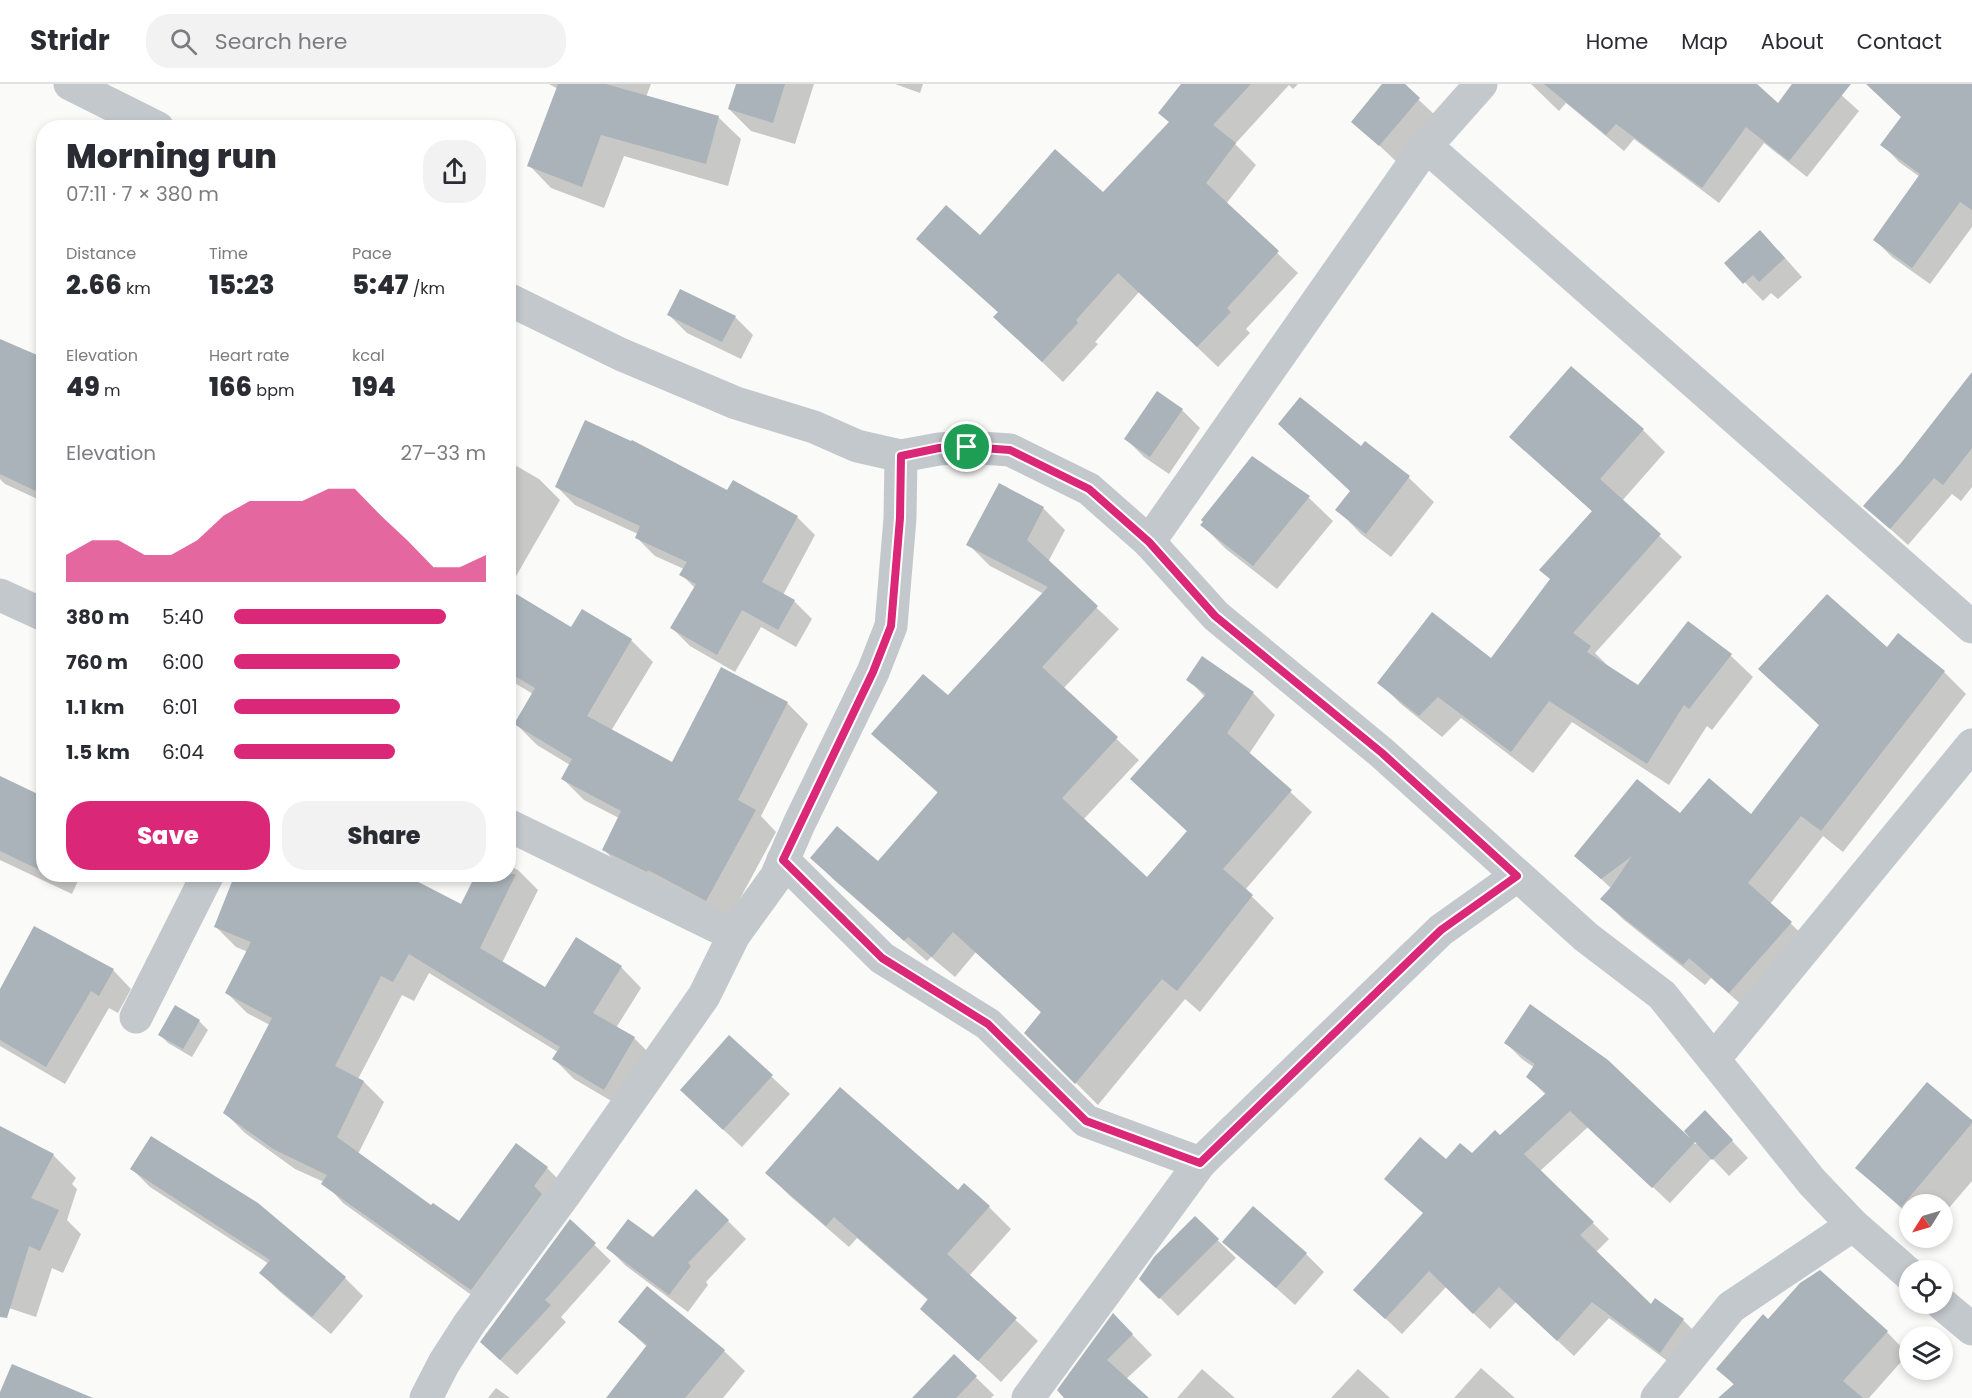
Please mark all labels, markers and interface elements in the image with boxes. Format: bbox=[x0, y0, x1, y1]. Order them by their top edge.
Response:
search box bbox=[146, 14, 566, 68]
text: Stridr bbox=[30, 21, 110, 60]
icon: search bbox=[167, 25, 200, 58]
text: Search here bbox=[215, 26, 347, 57]
text: Home bbox=[1586, 27, 1648, 56]
text: Map bbox=[1681, 27, 1728, 56]
text: About bbox=[1761, 27, 1824, 56]
text: Contact bbox=[1857, 27, 1942, 56]
text: Morning run bbox=[66, 133, 277, 180]
button: share bbox=[423, 140, 486, 203]
text: 07:11 · 7 × 380 m bbox=[66, 180, 219, 208]
text: Distance bbox=[66, 242, 136, 265]
text: Time bbox=[209, 242, 248, 265]
text: Pace bbox=[352, 242, 392, 265]
text: 2.66 bbox=[66, 267, 122, 303]
text: 15:23 bbox=[209, 267, 275, 303]
text: 5:47 bbox=[352, 267, 408, 303]
text: km bbox=[122, 277, 151, 300]
text: /km bbox=[408, 277, 445, 300]
text: Elevation bbox=[66, 344, 138, 367]
text: Heart rate bbox=[209, 344, 289, 367]
text: kcal bbox=[352, 344, 385, 367]
text: 49 bbox=[66, 369, 100, 405]
text: 166 bbox=[209, 369, 252, 405]
text: 194 bbox=[352, 369, 396, 405]
text: m bbox=[100, 379, 121, 402]
text: bpm bbox=[252, 379, 294, 402]
pin bbox=[941, 421, 992, 472]
icon: arrive bbox=[950, 430, 983, 463]
text: Elevation bbox=[66, 439, 156, 467]
text: 27–33 m bbox=[401, 439, 486, 467]
text: 380 m bbox=[66, 603, 130, 631]
text: 5:40 bbox=[162, 603, 204, 631]
text: 760 m bbox=[66, 648, 128, 676]
text: 6:00 bbox=[162, 648, 204, 676]
text: 1.1 km bbox=[66, 693, 124, 721]
text: 6:01 bbox=[162, 693, 198, 721]
text: 1.5 km bbox=[66, 738, 130, 766]
text: 6:04 bbox=[162, 738, 204, 766]
button: Save bbox=[66, 801, 270, 870]
button: Share bbox=[282, 801, 486, 870]
north arrow bbox=[1899, 1194, 1953, 1248]
map controls bbox=[1899, 1194, 1953, 1380]
button: locate bbox=[1899, 1260, 1953, 1314]
button: layers bbox=[1899, 1326, 1953, 1380]

